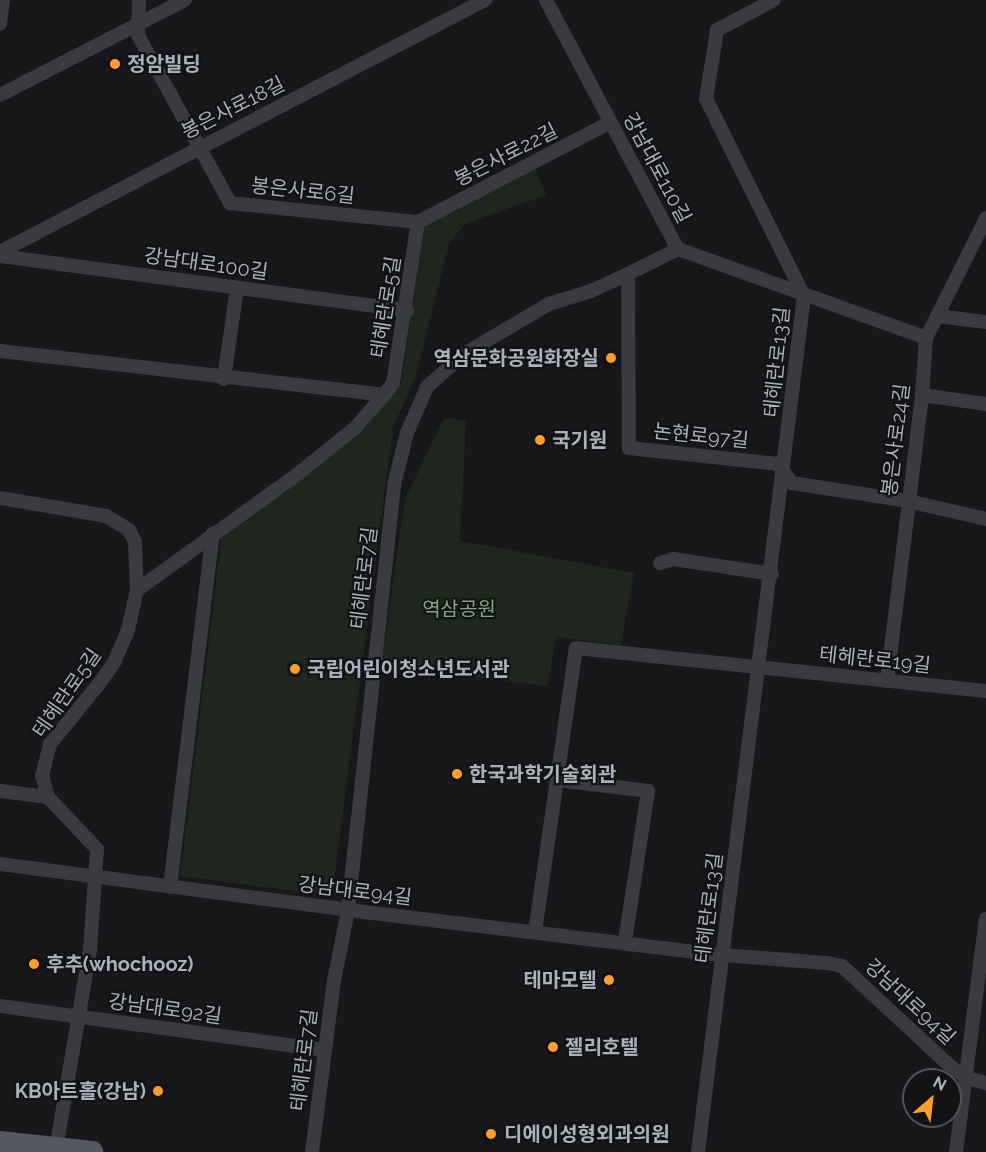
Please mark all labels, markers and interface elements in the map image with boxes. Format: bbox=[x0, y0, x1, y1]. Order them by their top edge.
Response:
place label: 정암빌딩 bbox=[127, 52, 201, 76]
marker: 정암빌딩 bbox=[108, 57, 122, 71]
street label: 봉은사로18길 bbox=[177, 72, 289, 144]
street label: 강남대로110길 bbox=[618, 109, 696, 227]
street label: 봉은사로22길 bbox=[450, 119, 562, 191]
street label: 봉은사로6길 bbox=[250, 174, 356, 208]
street label: 강남대로100길 bbox=[142, 243, 270, 285]
street label: 테헤란로5길 bbox=[366, 254, 406, 360]
street label: 테헤란로13길 bbox=[759, 305, 795, 419]
place label: 역삼문화공원화장실 bbox=[433, 346, 599, 370]
marker: 역삼문화공원화장실 bbox=[604, 351, 618, 365]
street label: 봉은사로24길 bbox=[877, 382, 915, 498]
street label: 논현로97길 bbox=[652, 419, 750, 453]
place label: 국기원 bbox=[552, 428, 607, 452]
marker: 국기원 bbox=[533, 433, 547, 447]
street label: 테헤란로7길 bbox=[346, 526, 382, 630]
park label: 역삼공원 bbox=[422, 597, 496, 621]
street label: 테헤란로19길 bbox=[818, 642, 932, 678]
street label: 테헤란로5길 bbox=[28, 644, 106, 742]
place label: 국립어린이청소년도서관 bbox=[307, 657, 509, 681]
marker: 국립어린이청소년도서관 bbox=[288, 662, 302, 676]
place label: 한국과학기술회관 bbox=[469, 762, 616, 786]
marker: 한국과학기술회관 bbox=[450, 767, 464, 781]
street label: 테헤란로13길 bbox=[690, 851, 728, 965]
street label: 강남대로94길 bbox=[297, 872, 413, 910]
place label: 후추(whochooz) bbox=[46, 952, 193, 976]
street label: 강남대로94길 bbox=[860, 954, 960, 1050]
marker: 후추(whochooz) bbox=[27, 957, 41, 971]
place label: 테마모텔 bbox=[523, 968, 597, 992]
marker: 테마모텔 bbox=[602, 973, 616, 987]
street label: 강남대로92길 bbox=[107, 989, 223, 1029]
street label: 테헤란로7길 bbox=[286, 1008, 322, 1112]
place label: 젤리호텔 bbox=[565, 1035, 639, 1059]
marker: 젤리호텔 bbox=[546, 1040, 560, 1054]
north arrow bbox=[902, 1068, 962, 1128]
text: N bbox=[930, 1072, 950, 1095]
place label: KB아트홀(강남) bbox=[15, 1079, 146, 1103]
marker: KB아트홀(강남) bbox=[151, 1084, 165, 1098]
place label: 디에이성형외과의원 bbox=[504, 1122, 670, 1146]
marker: 디에이성형외과의원 bbox=[482, 1125, 500, 1143]

